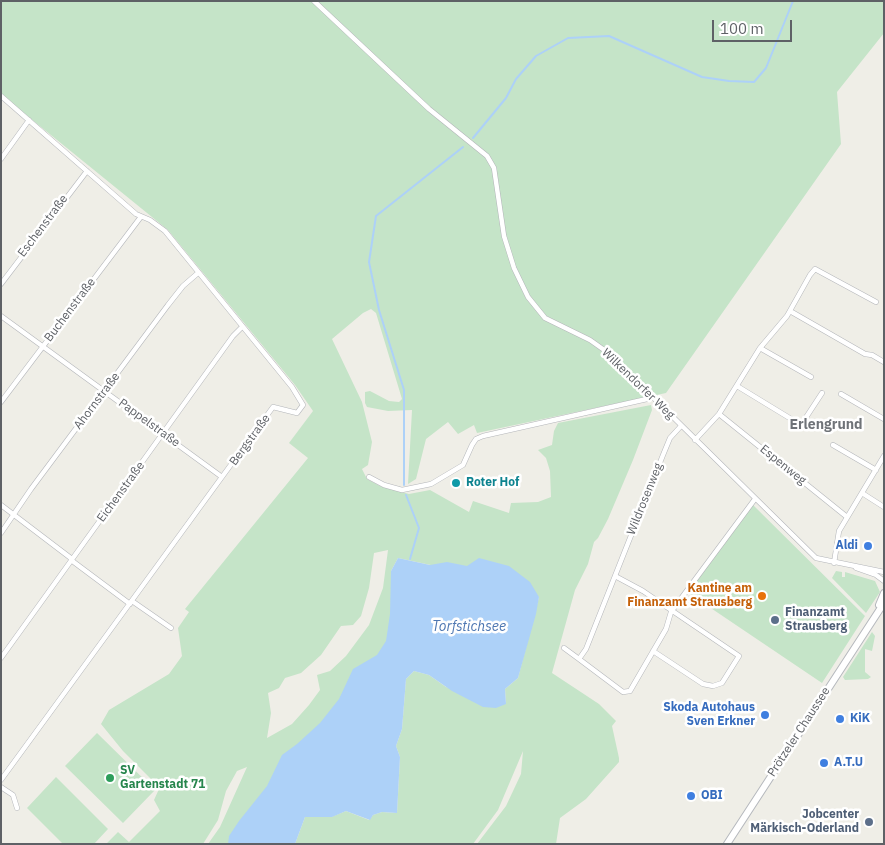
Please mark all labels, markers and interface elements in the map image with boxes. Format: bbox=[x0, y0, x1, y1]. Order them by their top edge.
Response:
scale bar bbox=[715, 10, 795, 42]
text: 100 m bbox=[720, 19, 764, 38]
street label: Eschenstraße bbox=[15, 192, 71, 260]
street label: Buchenstraße bbox=[41, 275, 99, 345]
street label: Wilkendorfer Weg bbox=[599, 346, 677, 422]
street label: Ahornstraße bbox=[71, 370, 123, 432]
street label: Pappelstraße bbox=[116, 396, 182, 450]
street label: Bergstraße bbox=[227, 412, 273, 468]
district label: Erlengrund bbox=[789, 417, 863, 433]
street label: Espenweg bbox=[757, 442, 809, 488]
street label: Eichenstraße bbox=[94, 459, 148, 525]
street label: Wildrosenweg bbox=[624, 461, 666, 537]
place label: Roter Hof bbox=[466, 476, 519, 490]
marker: Roter Hof bbox=[450, 477, 462, 489]
place label: Aldi bbox=[835, 539, 858, 553]
marker: Aldi bbox=[862, 540, 874, 552]
place label: Kantine am Finanzamt Strausberg bbox=[627, 582, 752, 610]
marker: Kantine am Finanzamt Strausberg bbox=[756, 590, 768, 602]
place label: Finanzamt Strausberg bbox=[785, 606, 847, 634]
marker: Finanzamt Strausberg bbox=[769, 614, 781, 626]
water label: Torfstichsee bbox=[432, 619, 506, 635]
street label: Prötzeler Chaussee bbox=[765, 685, 833, 779]
place label: Skoda Autohaus Sven Erkner bbox=[663, 701, 755, 729]
marker: Skoda Autohaus Sven Erkner bbox=[759, 709, 771, 721]
place label: KiK bbox=[850, 712, 870, 726]
marker: KiK bbox=[834, 713, 846, 725]
place label: A.T.U bbox=[834, 756, 863, 770]
marker: A.T.U bbox=[818, 757, 830, 769]
place label: SV Gartenstadt 71 bbox=[120, 764, 205, 792]
marker: SV Gartenstadt 71 bbox=[104, 772, 116, 784]
place label: OBI bbox=[701, 789, 723, 803]
marker: OBI bbox=[685, 790, 697, 802]
place label: Jobcenter Märkisch-Oderland bbox=[750, 808, 859, 836]
marker: Jobcenter Märkisch-Oderland bbox=[863, 816, 875, 828]

